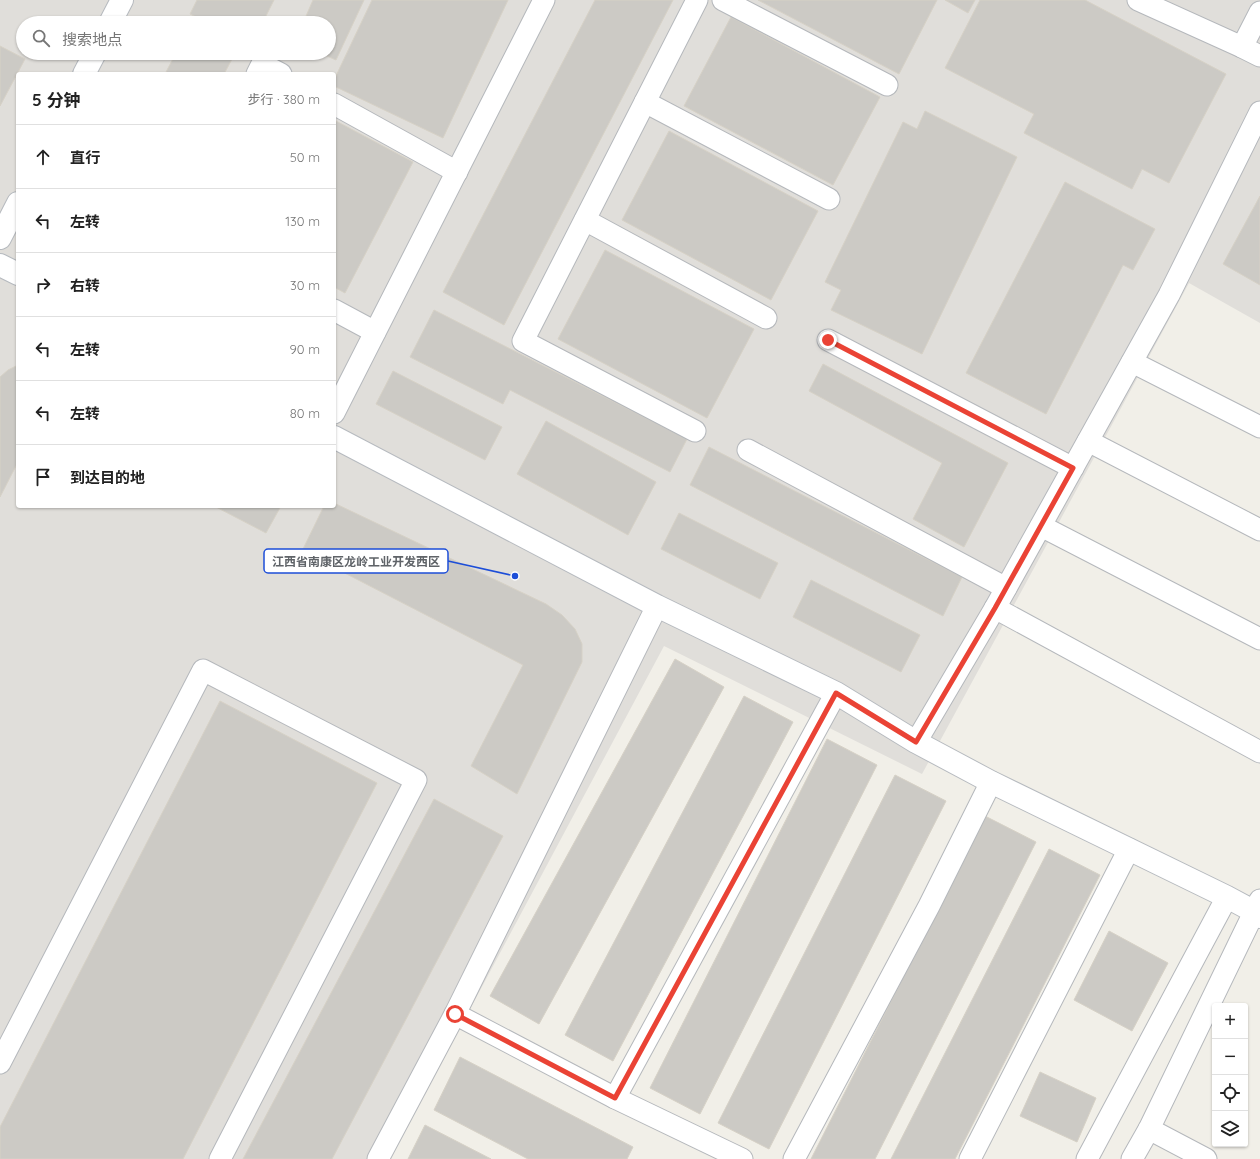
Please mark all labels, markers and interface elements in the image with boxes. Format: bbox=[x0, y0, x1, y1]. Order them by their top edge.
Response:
search box bbox=[16, 16, 336, 60]
icon: search bbox=[30, 27, 52, 49]
text: 搜索地点 bbox=[62, 30, 122, 49]
text: 5 分钟 bbox=[32, 89, 81, 110]
text: 步行 · 380 m bbox=[247, 91, 320, 107]
icon: ahead bbox=[32, 146, 54, 168]
text: 直行 bbox=[70, 148, 100, 167]
text: 50 m bbox=[290, 149, 320, 165]
icon: left bbox=[32, 210, 54, 232]
text: 左转 bbox=[70, 212, 100, 231]
text: 130 m bbox=[285, 213, 320, 229]
icon: right bbox=[32, 274, 54, 296]
text: 右转 bbox=[70, 276, 100, 295]
text: 30 m bbox=[290, 277, 320, 293]
route end bbox=[819, 331, 837, 349]
icon: left bbox=[32, 338, 54, 360]
text: 左转 bbox=[70, 340, 100, 359]
text: 90 m bbox=[290, 341, 320, 357]
icon: left bbox=[32, 402, 54, 424]
text: 左转 bbox=[70, 404, 100, 423]
text: 80 m bbox=[290, 405, 320, 421]
icon: arrive bbox=[32, 466, 54, 488]
text: 到达目的地 bbox=[70, 468, 145, 487]
callout: 江西省南康区龙岭工业开发西区 bbox=[264, 549, 448, 573]
text: 江西省南康区龙岭工业开发西区 bbox=[272, 554, 440, 569]
map controls bbox=[1212, 1003, 1248, 1147]
button: + bbox=[1212, 1003, 1248, 1039]
route start bbox=[446, 1005, 464, 1023]
button: − bbox=[1212, 1039, 1248, 1075]
button: locate bbox=[1212, 1075, 1248, 1111]
button: layers bbox=[1212, 1111, 1248, 1147]

